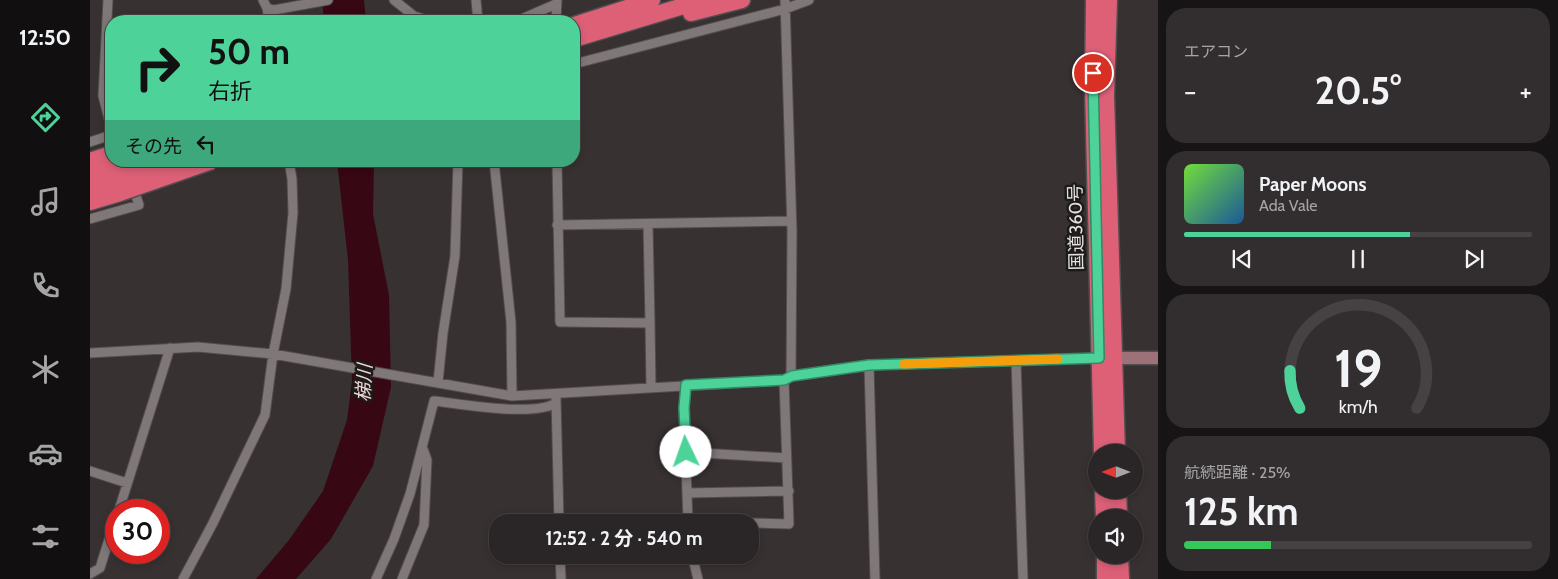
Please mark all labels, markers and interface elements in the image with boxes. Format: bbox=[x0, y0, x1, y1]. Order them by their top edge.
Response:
text: 12:50 bbox=[19, 24, 71, 51]
text: 50 m bbox=[208, 30, 290, 73]
icon: right bbox=[125, 35, 190, 100]
text: エアコン bbox=[1184, 42, 1248, 61]
pin bbox=[1072, 52, 1114, 94]
icon: arrive bbox=[1079, 59, 1107, 87]
text: 20.5° bbox=[1315, 67, 1401, 114]
text: − bbox=[1184, 74, 1196, 108]
text: + bbox=[1520, 74, 1532, 108]
text: 右折 bbox=[208, 78, 252, 105]
icon: directions bbox=[28, 100, 63, 135]
icon: left bbox=[192, 130, 220, 158]
text: その先 bbox=[125, 135, 182, 158]
text: Paper Moons bbox=[1259, 173, 1367, 196]
icon: music bbox=[28, 184, 63, 219]
street label: 国道360号 bbox=[1064, 184, 1088, 270]
text: Ada Vale bbox=[1259, 196, 1318, 215]
icon: previous bbox=[1228, 245, 1256, 273]
icon: pause bbox=[1344, 245, 1372, 273]
icon: next bbox=[1460, 245, 1488, 273]
icon: phone bbox=[28, 268, 63, 303]
text: 19 bbox=[1334, 337, 1382, 400]
icon: climate bbox=[28, 352, 63, 387]
water label: 梯川 bbox=[352, 361, 377, 403]
text: km/h bbox=[1338, 396, 1378, 417]
position arrow bbox=[659, 425, 711, 477]
icon: car bbox=[28, 436, 63, 471]
north arrow bbox=[1088, 444, 1142, 499]
map controls bbox=[1088, 444, 1143, 564]
text: 航続距離 · 25% bbox=[1184, 463, 1290, 482]
text: 125 km bbox=[1184, 488, 1299, 535]
speed limit sign: 30 bbox=[105, 499, 170, 564]
button: sound bbox=[1088, 509, 1143, 564]
icon: filters bbox=[28, 519, 63, 554]
text: 12:52 · 2 分 · 540 m bbox=[546, 527, 702, 550]

